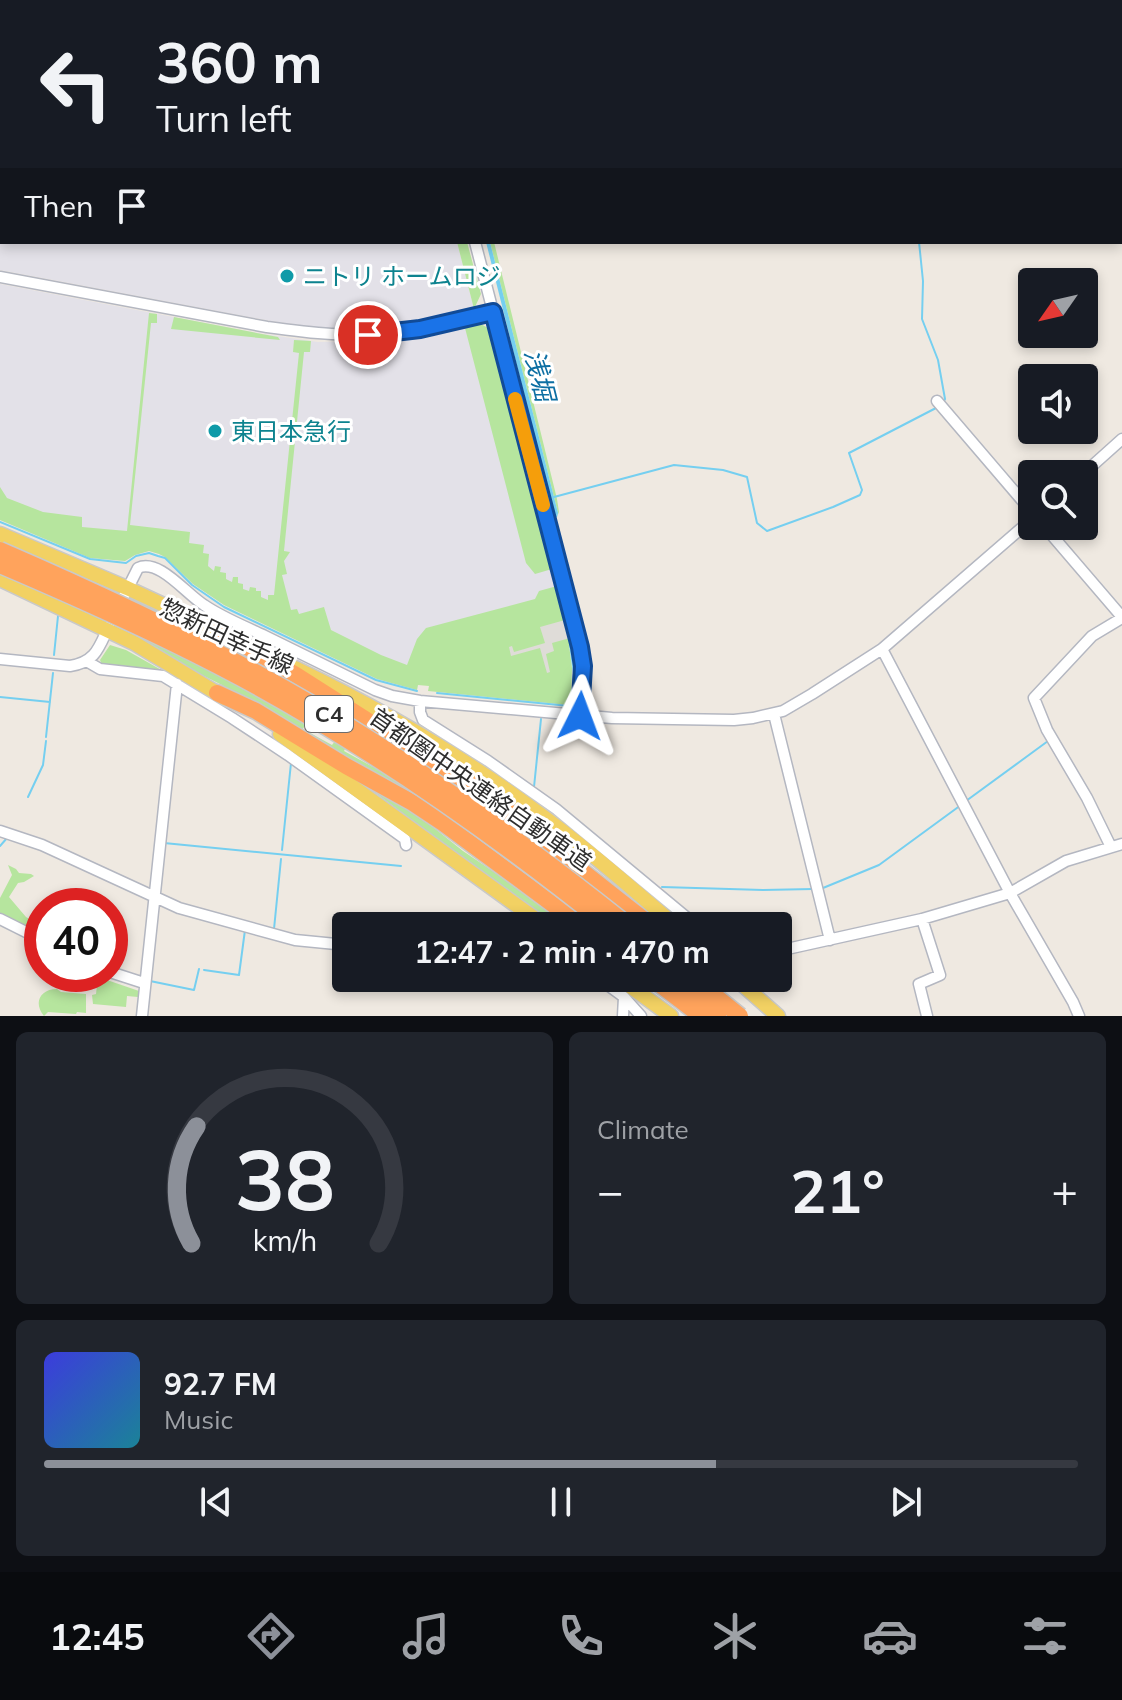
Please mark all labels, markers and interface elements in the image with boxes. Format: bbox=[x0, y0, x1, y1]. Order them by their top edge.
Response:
text: 360 m bbox=[156, 27, 323, 97]
icon: left bbox=[24, 32, 128, 136]
text: Turn left bbox=[156, 96, 292, 141]
icon: arrive bbox=[110, 184, 154, 228]
text: Then bbox=[24, 187, 94, 225]
place label: ニトリ ホームロジ bbox=[303, 261, 501, 291]
marker: ニトリ ホームロジ bbox=[278, 267, 296, 285]
north arrow bbox=[1018, 268, 1098, 348]
map controls bbox=[1018, 268, 1098, 540]
pin bbox=[334, 301, 402, 369]
icon: arrive bbox=[346, 313, 390, 357]
water label: 浅堀 bbox=[518, 346, 563, 408]
button: sound bbox=[1018, 364, 1098, 444]
place label: 東日本急行 bbox=[231, 416, 351, 446]
marker: 東日本急行 bbox=[206, 422, 224, 440]
button: search bbox=[1018, 460, 1098, 540]
street label: 惣新田幸手線 bbox=[155, 592, 299, 680]
position arrow bbox=[538, 674, 622, 758]
road number: C4 bbox=[305, 696, 353, 732]
street label: 首都圏中央連絡自動車道 bbox=[364, 701, 598, 877]
speed limit sign: 40 bbox=[24, 888, 128, 992]
text: 12:47 · 2 min · 470 m bbox=[414, 933, 710, 971]
text: Climate bbox=[597, 1113, 689, 1146]
text: 38 bbox=[235, 1126, 334, 1231]
text: 21° bbox=[790, 1153, 885, 1228]
text: − bbox=[597, 1163, 623, 1218]
text: + bbox=[1052, 1163, 1078, 1218]
text: km/h bbox=[252, 1222, 317, 1258]
text: 92.7 FM bbox=[164, 1365, 277, 1403]
text: Music bbox=[164, 1403, 233, 1436]
icon: previous bbox=[194, 1480, 238, 1524]
icon: pause bbox=[539, 1480, 583, 1524]
icon: next bbox=[884, 1480, 928, 1524]
icon: directions bbox=[243, 1608, 299, 1664]
icon: music bbox=[398, 1608, 454, 1664]
icon: phone bbox=[553, 1608, 609, 1664]
icon: climate bbox=[707, 1608, 763, 1664]
icon: car bbox=[862, 1608, 918, 1664]
icon: filters bbox=[1017, 1608, 1073, 1664]
text: 12:45 bbox=[49, 1614, 145, 1659]

